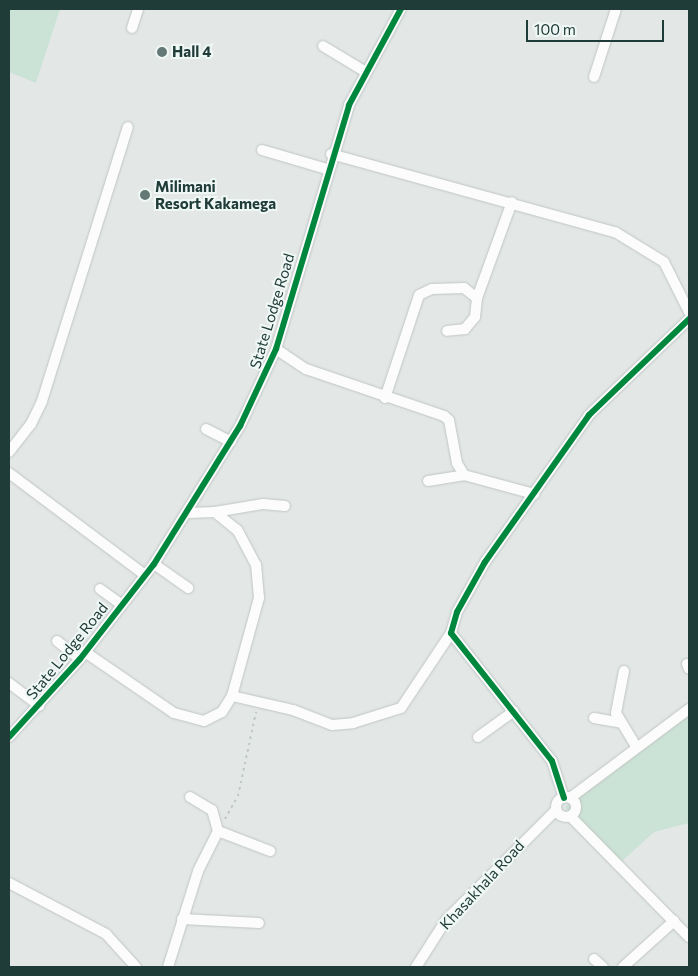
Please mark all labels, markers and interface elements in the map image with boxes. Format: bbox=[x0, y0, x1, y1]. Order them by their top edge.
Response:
scale bar bbox=[528, 10, 666, 42]
text: 100 m bbox=[534, 20, 576, 38]
place label: Hall 4 bbox=[172, 43, 211, 61]
marker: Hall 4 bbox=[156, 46, 168, 58]
place label: Milimani Resort Kakamega bbox=[155, 177, 276, 212]
marker: Milimani Resort Kakamega bbox=[139, 189, 151, 201]
street label: State Lodge Road bbox=[246, 251, 298, 371]
street label: State Lodge Road bbox=[22, 599, 112, 703]
street label: Khasakhala Road bbox=[436, 837, 528, 933]

